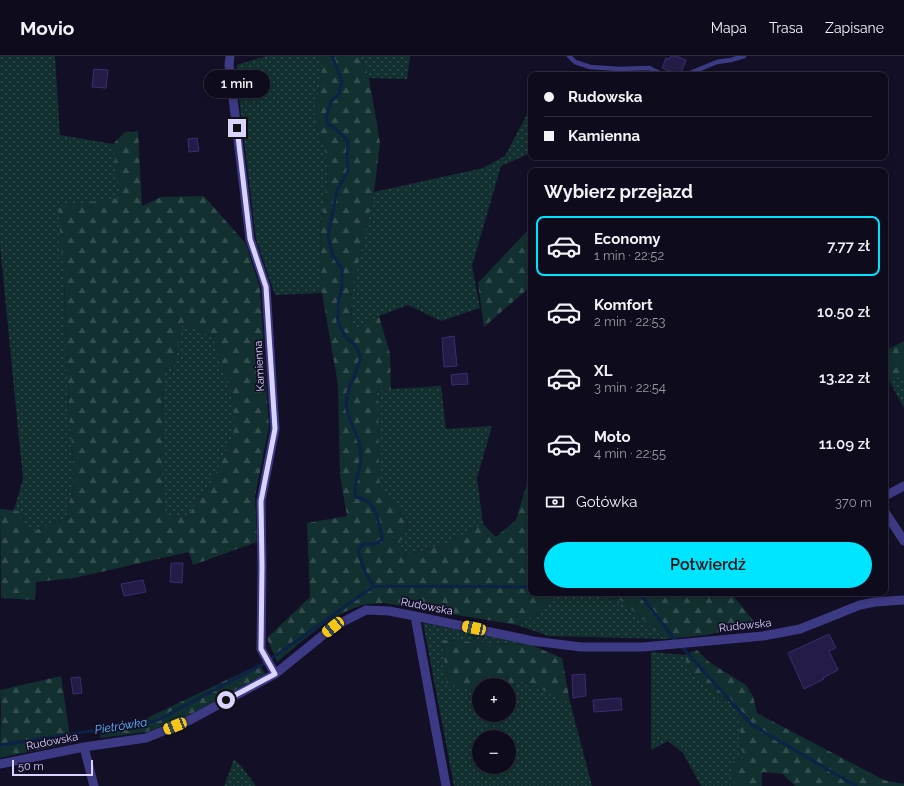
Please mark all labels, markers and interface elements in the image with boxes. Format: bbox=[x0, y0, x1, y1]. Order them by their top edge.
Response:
text: Movio bbox=[20, 17, 74, 39]
text: Mapa bbox=[711, 20, 747, 36]
text: Trasa bbox=[769, 20, 803, 36]
text: Zapisane bbox=[825, 20, 884, 36]
callout: 1 min bbox=[204, 70, 270, 98]
text: 1 min bbox=[221, 76, 253, 91]
text: Rudowska bbox=[568, 88, 642, 106]
route end bbox=[228, 119, 246, 137]
text: Kamienna bbox=[568, 127, 640, 145]
text: Wybierz przejazd bbox=[544, 181, 693, 202]
icon: car bbox=[546, 228, 582, 264]
text: Economy bbox=[594, 230, 661, 248]
text: 7.77 zł bbox=[827, 237, 870, 255]
text: 1 min · 22:52 bbox=[594, 248, 664, 263]
icon: car bbox=[546, 294, 582, 330]
text: Komfort bbox=[594, 296, 653, 314]
text: 10.50 zł bbox=[817, 303, 870, 321]
text: 2 min · 22:53 bbox=[594, 314, 666, 329]
street label: Kamienna bbox=[252, 340, 267, 392]
icon: car bbox=[546, 360, 582, 396]
text: XL bbox=[594, 362, 612, 380]
text: 13.22 zł bbox=[819, 369, 870, 387]
text: 3 min · 22:54 bbox=[594, 380, 666, 395]
icon: car bbox=[546, 426, 582, 462]
text: Moto bbox=[594, 428, 631, 446]
text: 11.09 zł bbox=[819, 435, 870, 453]
text: 4 min · 22:55 bbox=[594, 446, 666, 461]
icon: cash bbox=[544, 491, 566, 513]
text: Gotówka bbox=[576, 493, 637, 511]
text: 370 m bbox=[835, 495, 872, 510]
button: Potwierdź bbox=[544, 542, 872, 588]
street label: Rudowska bbox=[400, 595, 454, 618]
car bbox=[320, 615, 346, 639]
street label: Rudowska bbox=[718, 616, 772, 635]
car bbox=[461, 620, 487, 636]
map controls bbox=[472, 678, 516, 774]
button: + bbox=[472, 678, 516, 722]
route start bbox=[217, 691, 235, 709]
water label: Pietrówka bbox=[94, 715, 148, 737]
car bbox=[162, 716, 188, 736]
street label: Rudowska bbox=[25, 730, 79, 753]
button: − bbox=[472, 730, 516, 774]
scale bar bbox=[12, 758, 93, 777]
text: 50 m bbox=[18, 760, 44, 773]

